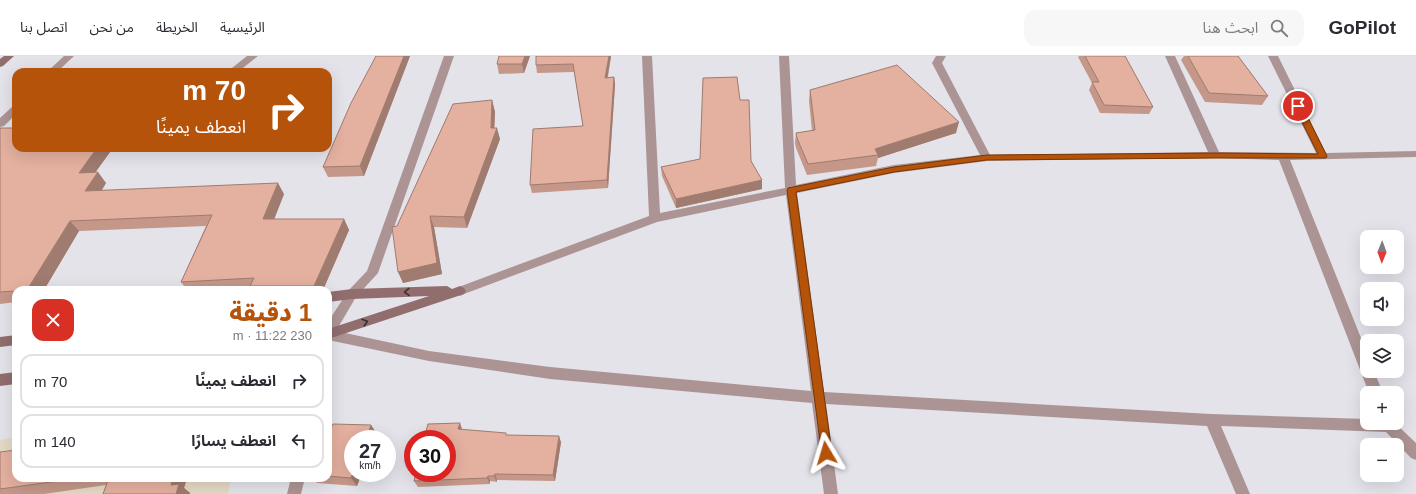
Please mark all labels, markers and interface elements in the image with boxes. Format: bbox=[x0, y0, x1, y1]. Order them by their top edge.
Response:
search box bbox=[1024, 10, 1304, 46]
icon: search bbox=[1268, 17, 1290, 39]
text: GoPilot bbox=[1328, 17, 1396, 38]
text: اتصل بنا bbox=[20, 19, 68, 35]
text: من نحن bbox=[90, 19, 134, 35]
text: الخريطة bbox=[156, 19, 198, 35]
text: الرئيسية bbox=[220, 19, 265, 35]
text: ابحث هنا bbox=[1203, 19, 1258, 36]
text: 70 m bbox=[182, 75, 246, 106]
icon: right bbox=[260, 84, 312, 136]
pin bbox=[1281, 89, 1315, 123]
icon: arrive bbox=[1287, 95, 1309, 117]
text: انعطف يمينًا bbox=[156, 117, 246, 137]
north arrow bbox=[1360, 230, 1404, 274]
map controls bbox=[1360, 230, 1404, 482]
button: sound bbox=[1360, 282, 1404, 326]
one-way arrow bbox=[404, 288, 410, 297]
button: close bbox=[32, 299, 74, 341]
text: 1 دقيقة bbox=[229, 299, 312, 326]
one-way arrow bbox=[361, 318, 368, 327]
text: 230 m · 11:22 bbox=[233, 328, 312, 343]
button: layers bbox=[1360, 334, 1404, 378]
icon: right bbox=[288, 370, 310, 392]
text: انعطف يمينًا bbox=[195, 372, 276, 389]
text: 70 m bbox=[34, 373, 67, 390]
button: + bbox=[1360, 386, 1404, 430]
icon: left bbox=[288, 430, 310, 452]
speed limit sign: 30 bbox=[404, 430, 456, 482]
text: انعطف يسارًا bbox=[191, 432, 276, 449]
position arrow bbox=[805, 432, 847, 474]
text: 140 m bbox=[34, 433, 76, 450]
button: − bbox=[1360, 438, 1404, 482]
text: 27 bbox=[359, 440, 381, 462]
text: km/h bbox=[359, 460, 381, 471]

